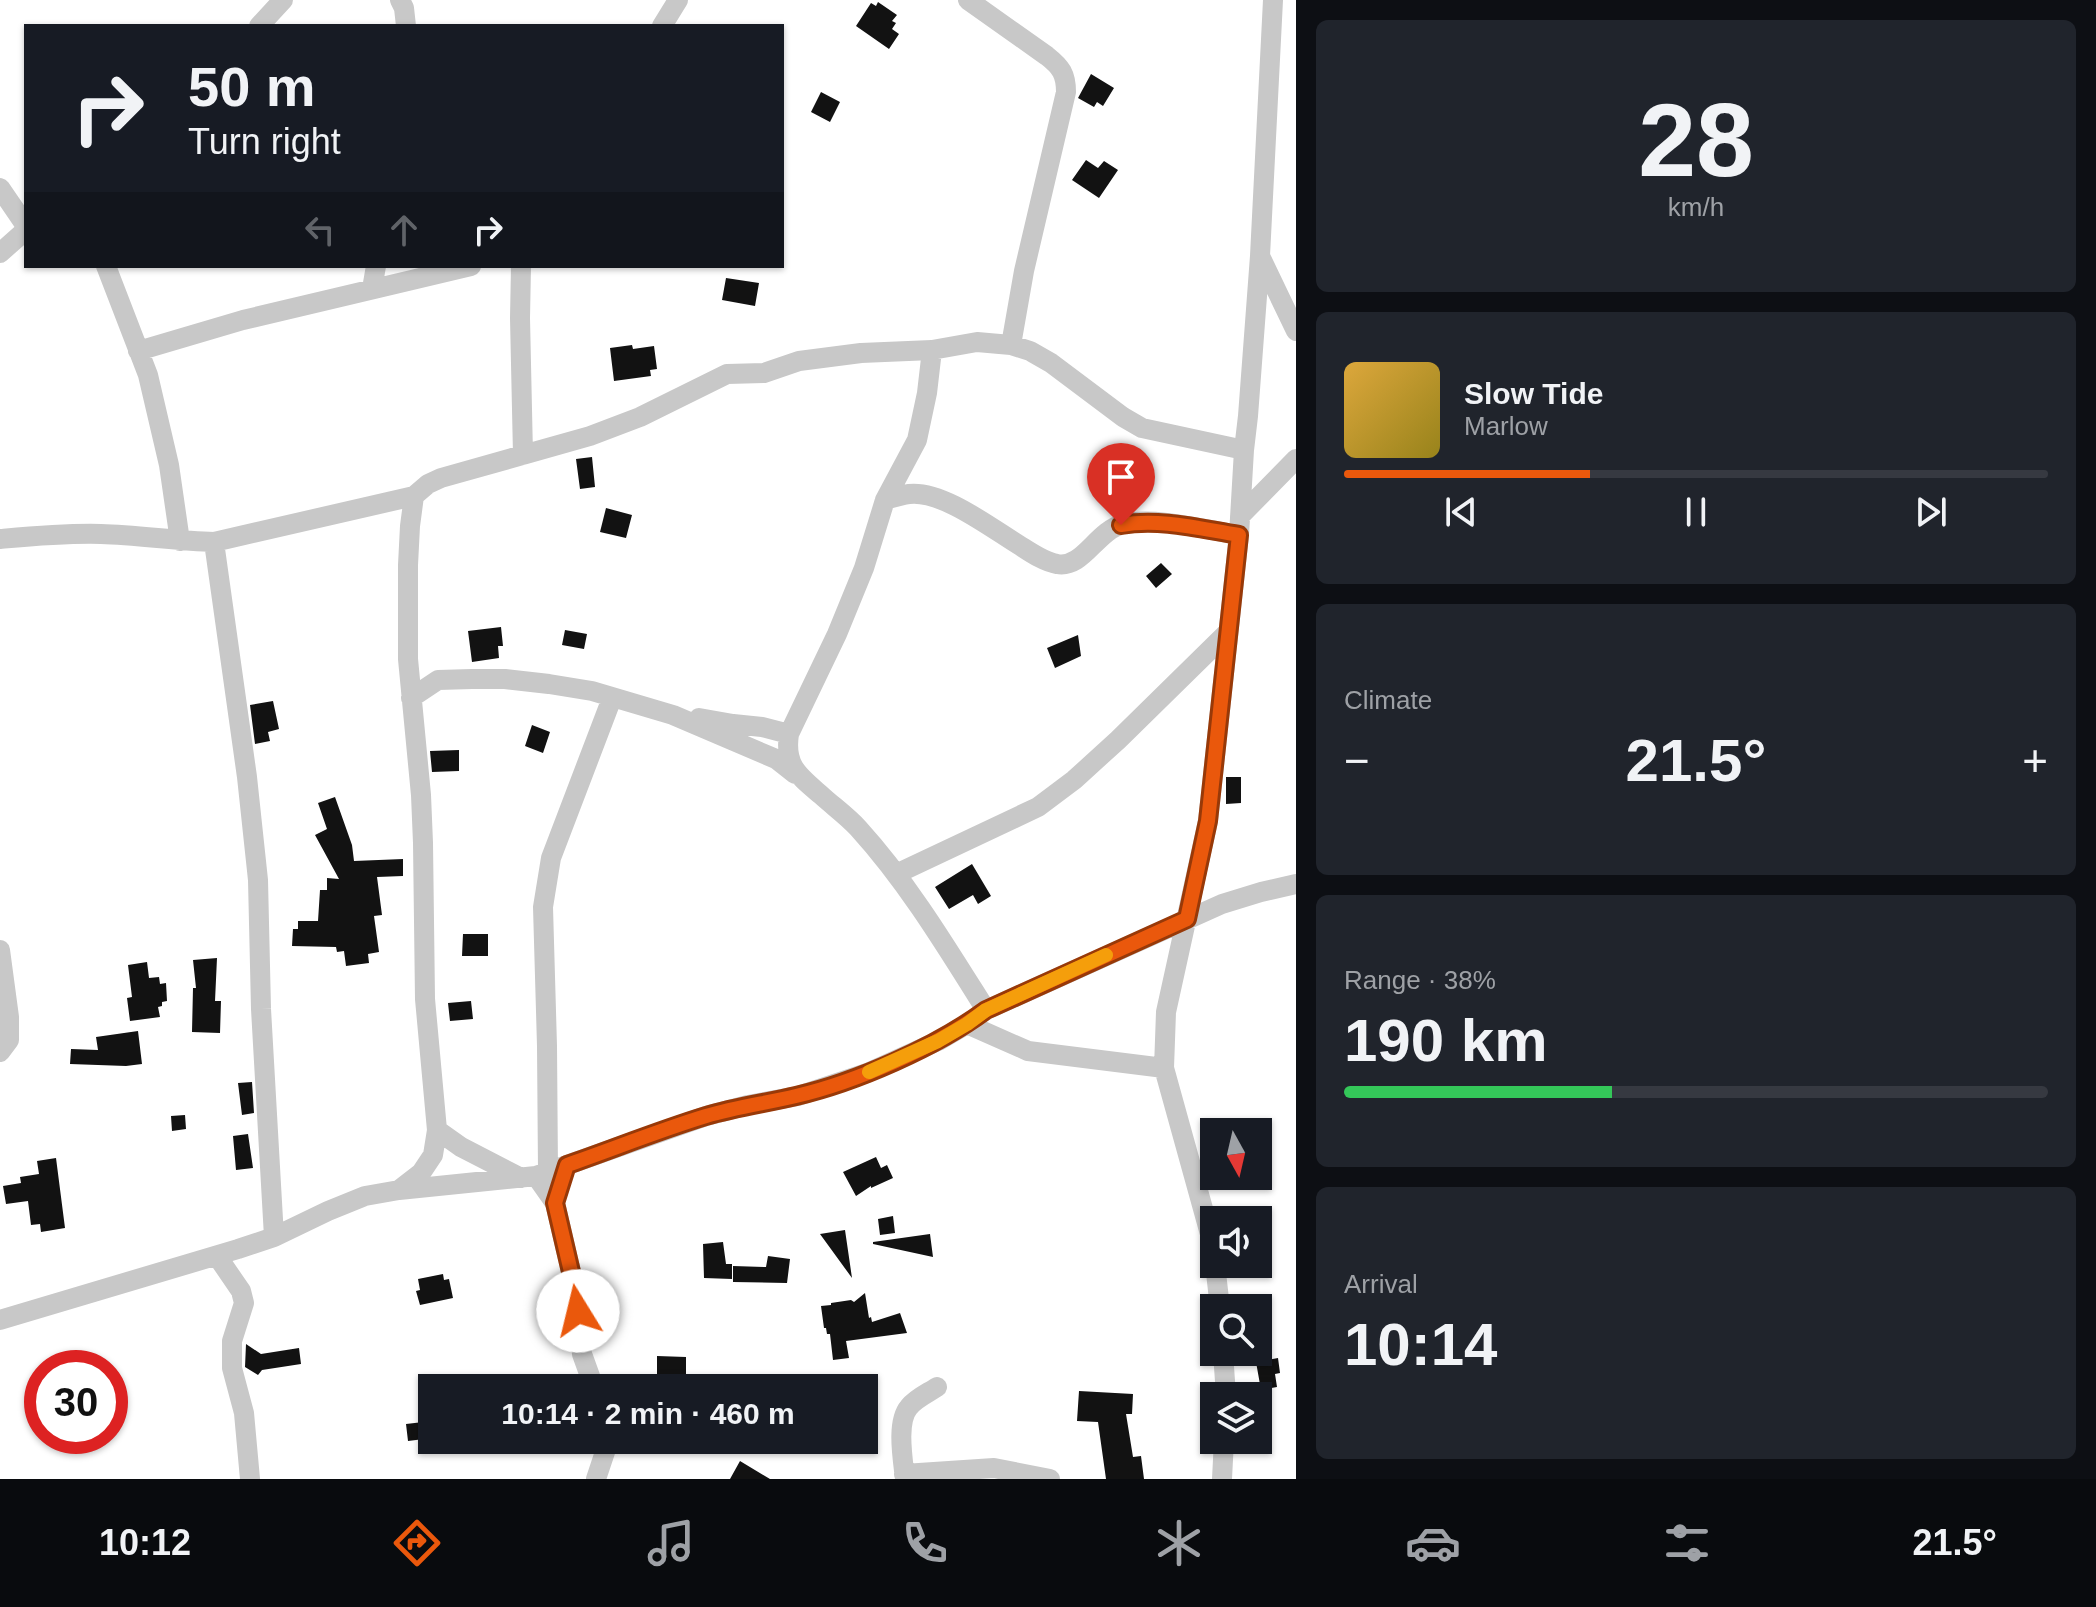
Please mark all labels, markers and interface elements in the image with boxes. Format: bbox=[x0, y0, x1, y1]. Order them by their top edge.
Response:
text: 50 m bbox=[188, 55, 316, 118]
icon: right bbox=[56, 56, 160, 160]
text: 28 bbox=[1638, 82, 1754, 198]
text: Turn right bbox=[188, 121, 341, 162]
text: km/h bbox=[1668, 192, 1724, 222]
icon: left bbox=[298, 208, 342, 252]
icon: ahead bbox=[382, 208, 426, 252]
icon: right bbox=[466, 208, 510, 252]
text: Slow Tide bbox=[1464, 377, 1603, 410]
text: Marlow bbox=[1464, 411, 1548, 441]
pin bbox=[1087, 443, 1155, 525]
icon: arrive bbox=[1099, 455, 1143, 499]
icon: previous bbox=[1439, 490, 1483, 534]
icon: pause bbox=[1674, 490, 1718, 534]
icon: next bbox=[1909, 490, 1953, 534]
text: Climate bbox=[1344, 685, 1432, 715]
text: 21.5° bbox=[1626, 727, 1766, 794]
text: − bbox=[1344, 736, 1370, 785]
text: + bbox=[2022, 736, 2048, 785]
text: Range · 38% bbox=[1344, 965, 1496, 995]
text: 190 km bbox=[1344, 1007, 1548, 1074]
north arrow bbox=[1200, 1118, 1272, 1190]
map controls bbox=[1200, 1118, 1272, 1454]
button: sound bbox=[1200, 1206, 1272, 1278]
position arrow bbox=[536, 1269, 620, 1353]
text: Arrival bbox=[1344, 1269, 1418, 1299]
button: search bbox=[1200, 1294, 1272, 1366]
text: 10:14 bbox=[1344, 1311, 1497, 1378]
speed limit sign: 30 bbox=[24, 1350, 128, 1454]
button: layers bbox=[1200, 1382, 1272, 1454]
text: 10:14 · 2 min · 460 m bbox=[501, 1397, 795, 1430]
icon: directions bbox=[389, 1515, 445, 1571]
icon: music bbox=[643, 1515, 699, 1571]
icon: phone bbox=[897, 1515, 953, 1571]
icon: climate bbox=[1151, 1515, 1207, 1571]
icon: car bbox=[1405, 1515, 1461, 1571]
icon: filters bbox=[1659, 1515, 1715, 1571]
text: 10:12 bbox=[99, 1522, 191, 1563]
text: 21.5° bbox=[1912, 1522, 1997, 1563]

